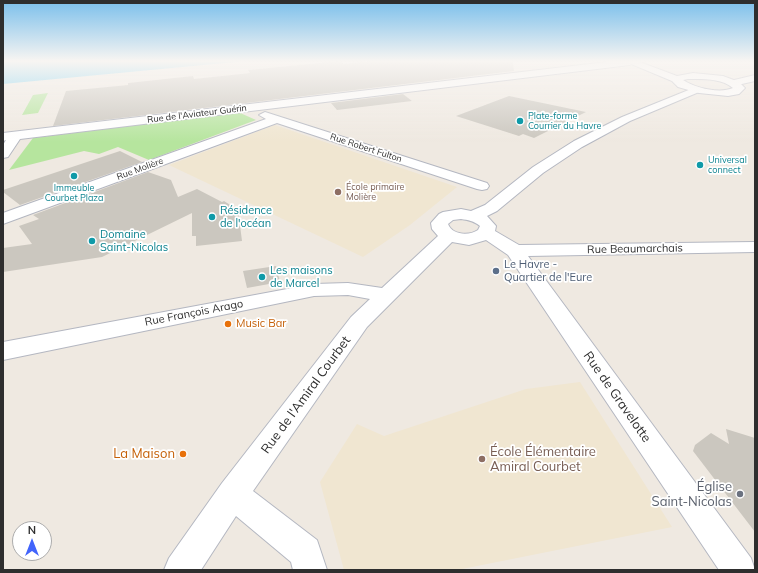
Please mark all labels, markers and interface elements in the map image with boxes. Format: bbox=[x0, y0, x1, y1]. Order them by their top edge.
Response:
street label: Rue de l'Aviateur Guérin bbox=[147, 103, 247, 125]
place label: Plate-forme Courrier du Havre bbox=[528, 111, 601, 132]
marker: Plate-forme Courrier du Havre bbox=[515, 116, 525, 126]
street label: Rue Robert Fulton bbox=[329, 131, 403, 165]
place label: Universal connect bbox=[708, 155, 747, 176]
street label: Rue Molière bbox=[115, 156, 165, 182]
marker: Universal connect bbox=[695, 160, 705, 170]
marker: Immeuble Courbet Plaza bbox=[69, 171, 79, 181]
place label: École primaire Molière bbox=[346, 182, 405, 203]
place label: Immeuble Courbet Plaza bbox=[45, 183, 103, 204]
marker: École primaire Molière bbox=[333, 187, 343, 197]
place label: Résidence de l'océan bbox=[220, 204, 272, 230]
marker: Résidence de l'océan bbox=[207, 212, 217, 222]
place label: Domaine Saint-Nicolas bbox=[100, 228, 168, 254]
marker: Domaine Saint-Nicolas bbox=[87, 236, 97, 246]
street label: Rue Beaumarchais bbox=[587, 242, 683, 256]
place label: Le Havre - Quartier de l'Eure bbox=[504, 258, 592, 284]
place label: Les maisons de Marcel bbox=[270, 264, 333, 290]
marker: Le Havre - Quartier de l'Eure bbox=[491, 266, 501, 276]
marker: Les maisons de Marcel bbox=[257, 272, 267, 282]
street label: Rue François Arago bbox=[144, 297, 244, 329]
place label: Music Bar bbox=[236, 317, 286, 331]
marker: Music Bar bbox=[223, 319, 233, 329]
street label: Rue de l'Amiral Courbet bbox=[258, 333, 354, 457]
street label: Rue de Gravelotte bbox=[580, 349, 654, 445]
place label: École Élémentaire Amiral Courbet bbox=[490, 444, 596, 475]
place label: La Maison bbox=[113, 446, 175, 462]
marker: La Maison bbox=[178, 449, 188, 459]
marker: École Élémentaire Amiral Courbet bbox=[477, 454, 487, 464]
place label: Église Saint-Nicolas bbox=[652, 479, 732, 510]
marker: Église Saint-Nicolas bbox=[735, 489, 745, 499]
north arrow bbox=[12, 521, 52, 561]
text: N bbox=[28, 523, 36, 537]

